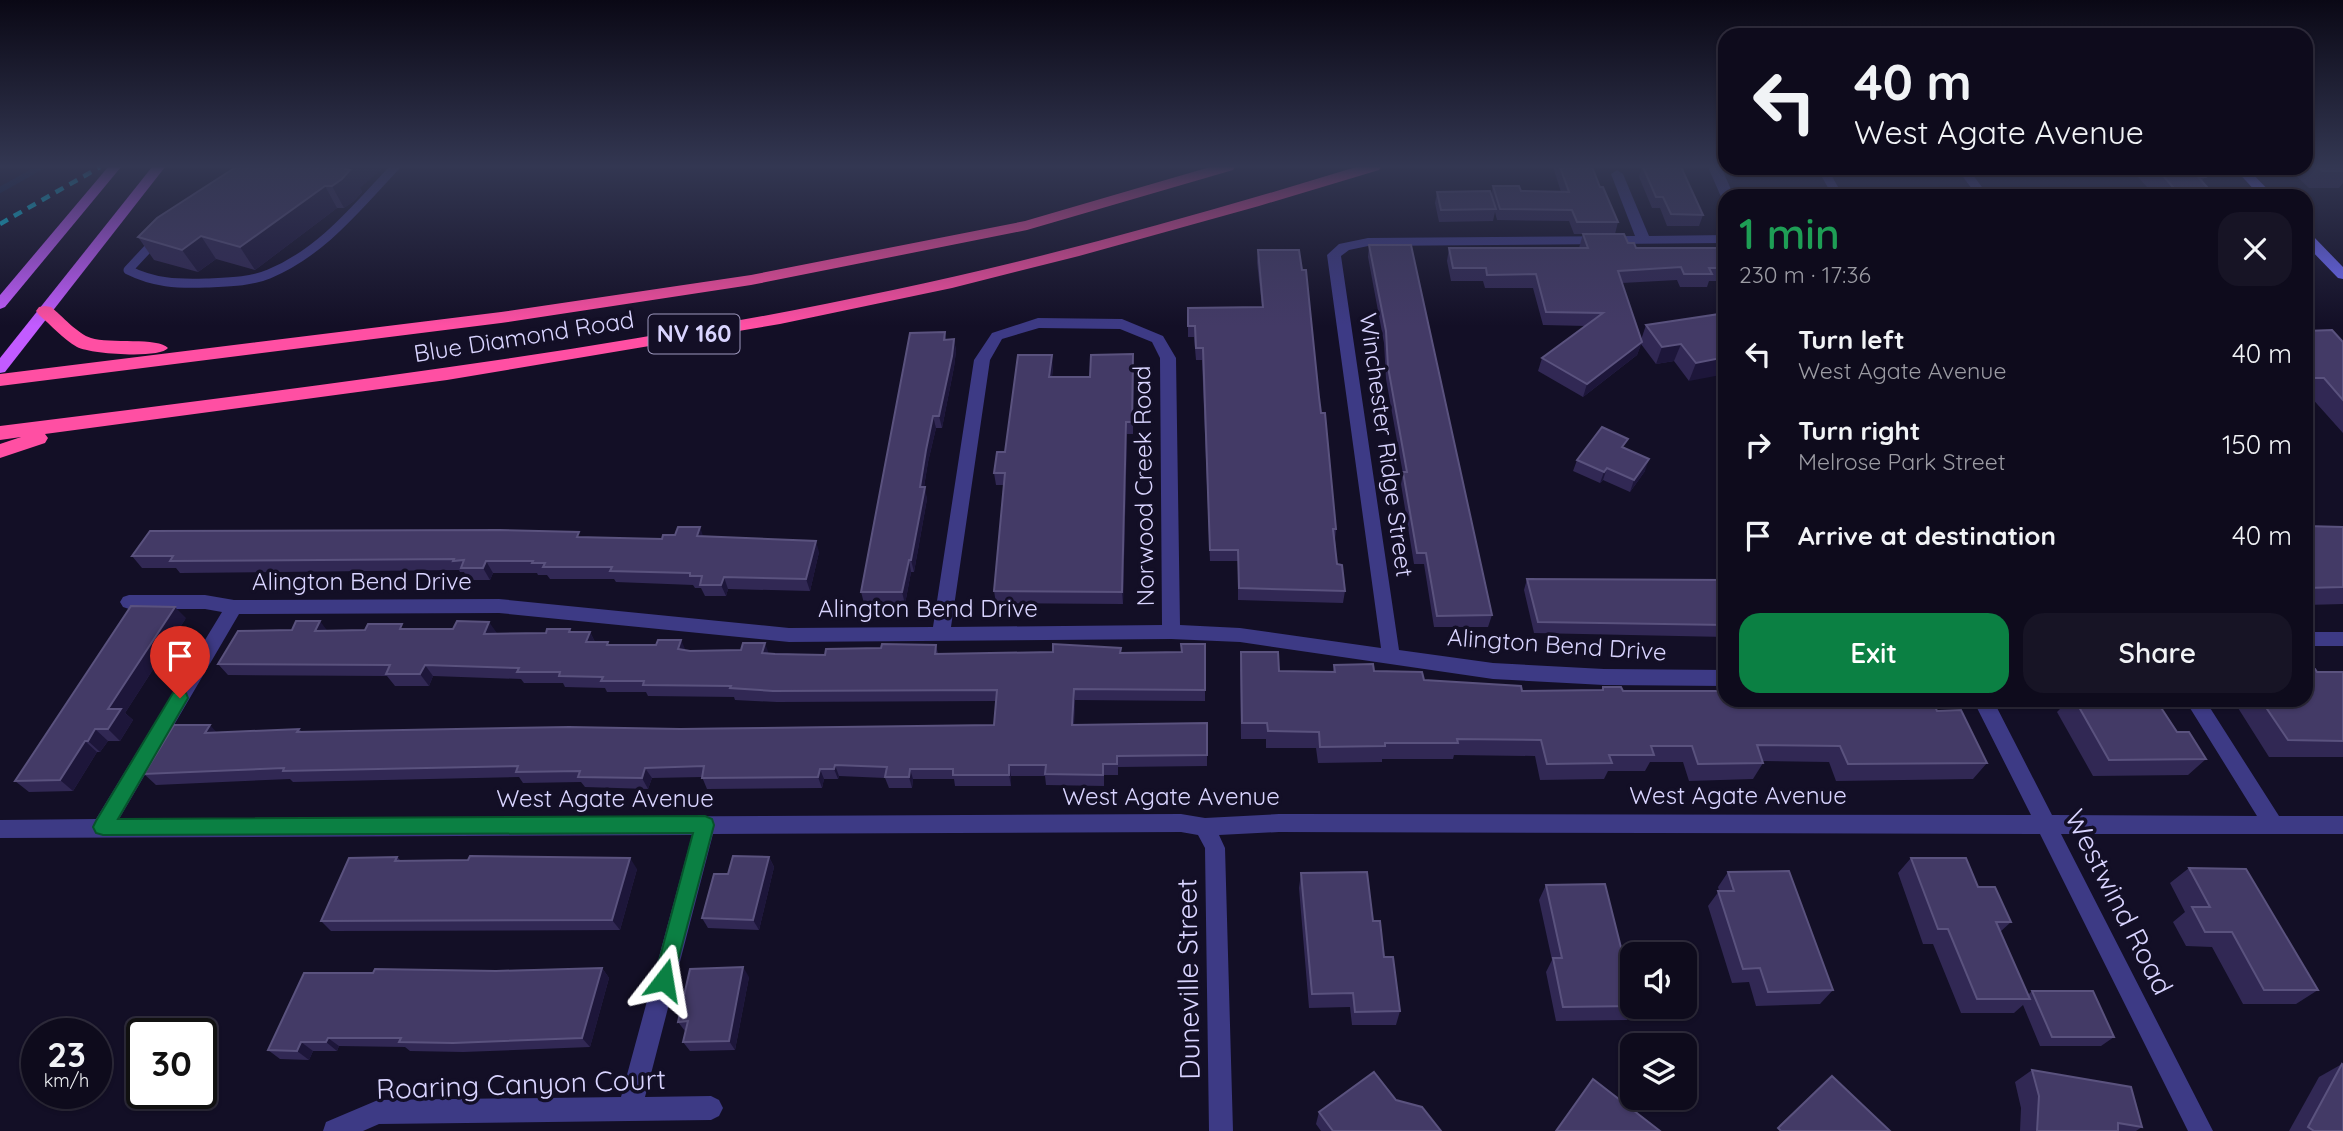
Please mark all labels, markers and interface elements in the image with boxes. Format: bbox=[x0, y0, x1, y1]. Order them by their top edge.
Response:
text: 40 m bbox=[1854, 51, 1972, 112]
icon: left bbox=[1739, 56, 1830, 147]
text: West Agate Avenue bbox=[1854, 112, 2144, 152]
text: 1 min bbox=[1739, 207, 1840, 260]
button: close bbox=[2218, 212, 2292, 286]
text: 230 m · 17:36 bbox=[1739, 260, 1871, 289]
street label: Blue Diamond Road bbox=[412, 304, 636, 368]
street label: Winchester Ridge Street bbox=[1354, 311, 1420, 579]
road number: NV 160 bbox=[648, 314, 740, 354]
text: Turn left bbox=[1798, 323, 1905, 356]
icon: left bbox=[1739, 335, 1777, 373]
text: 40 m bbox=[2232, 337, 2292, 370]
text: West Agate Avenue bbox=[1798, 356, 2006, 385]
street label: Norwood Creek Road bbox=[1126, 365, 1160, 607]
text: Turn right bbox=[1798, 414, 1920, 447]
icon: right bbox=[1739, 426, 1777, 464]
text: 150 m bbox=[2222, 428, 2292, 461]
text: Melrose Park Street bbox=[1798, 447, 2005, 476]
icon: arrive bbox=[1739, 517, 1777, 555]
text: Arrive at destination bbox=[1798, 519, 2056, 552]
text: 40 m bbox=[2232, 519, 2292, 552]
street label: Alington Bend Drive bbox=[252, 566, 472, 596]
street label: Alington Bend Drive bbox=[818, 593, 1038, 623]
button: Exit bbox=[1739, 613, 2009, 693]
button: Share bbox=[2023, 613, 2292, 693]
street label: Alington Bend Drive bbox=[1446, 621, 1668, 667]
pin bbox=[150, 626, 210, 698]
icon: arrive bbox=[161, 637, 199, 675]
street label: West Agate Avenue bbox=[1629, 780, 1847, 810]
street label: West Agate Avenue bbox=[1062, 781, 1280, 811]
street label: West Agate Avenue bbox=[496, 783, 714, 813]
street label: Westwind Road bbox=[2058, 803, 2181, 1000]
street label: Duneville Street bbox=[1168, 878, 1207, 1080]
map controls bbox=[1620, 942, 1697, 1110]
button: sound bbox=[1620, 942, 1697, 1019]
position arrow bbox=[627, 943, 701, 1017]
speed limit sign: 30 bbox=[126, 1018, 217, 1109]
text: 23 bbox=[47, 1032, 86, 1076]
button: layers bbox=[1620, 1033, 1697, 1110]
street label: Roaring Canyon Court bbox=[376, 1061, 666, 1106]
text: km/h bbox=[44, 1069, 89, 1092]

